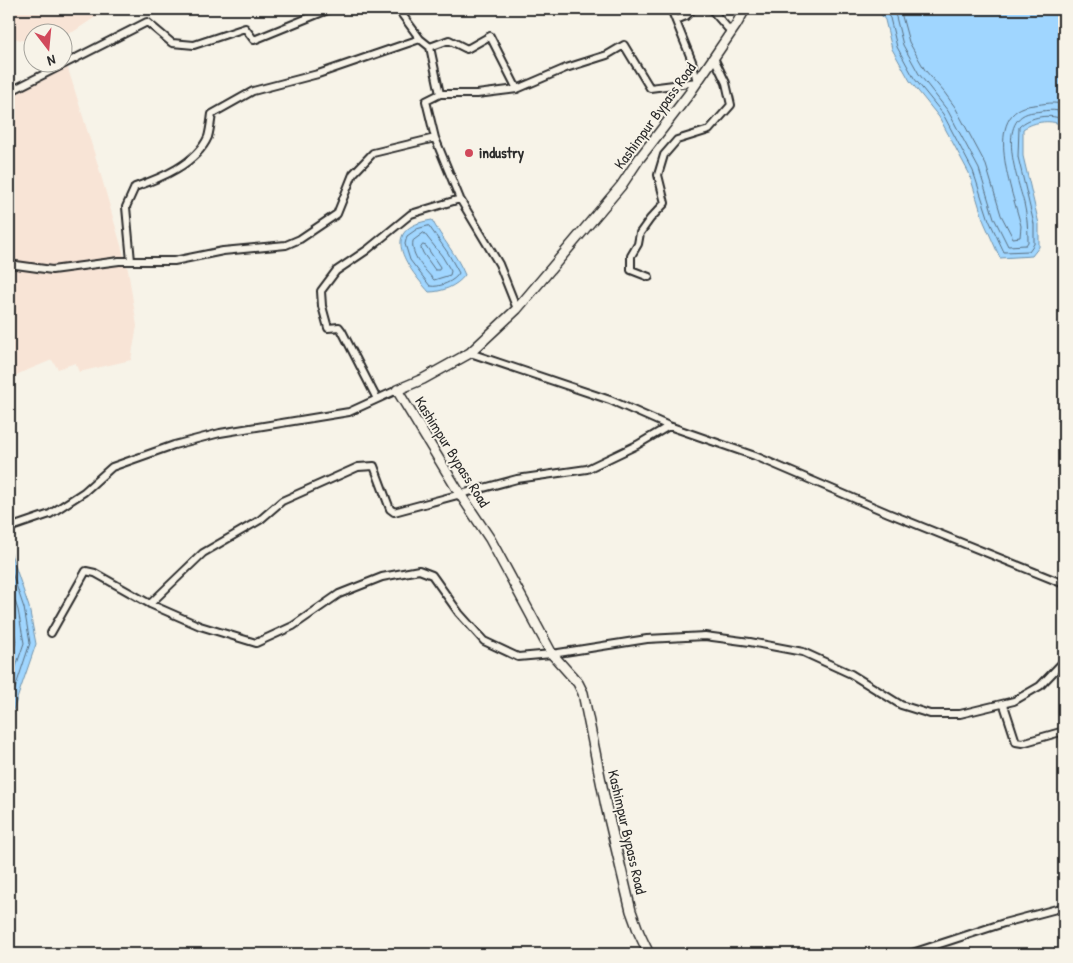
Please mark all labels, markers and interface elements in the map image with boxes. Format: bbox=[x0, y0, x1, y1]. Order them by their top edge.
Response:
north arrow bbox=[22, 22, 72, 72]
text: N bbox=[45, 51, 58, 71]
street label: Kashimpur Bypass Road bbox=[609, 58, 700, 173]
place label: industry bbox=[479, 142, 525, 164]
marker: industry bbox=[463, 147, 475, 159]
street label: Kashimpur Bypass Road bbox=[410, 392, 495, 511]
street label: Kashimpur Bypass Road bbox=[603, 768, 652, 896]

